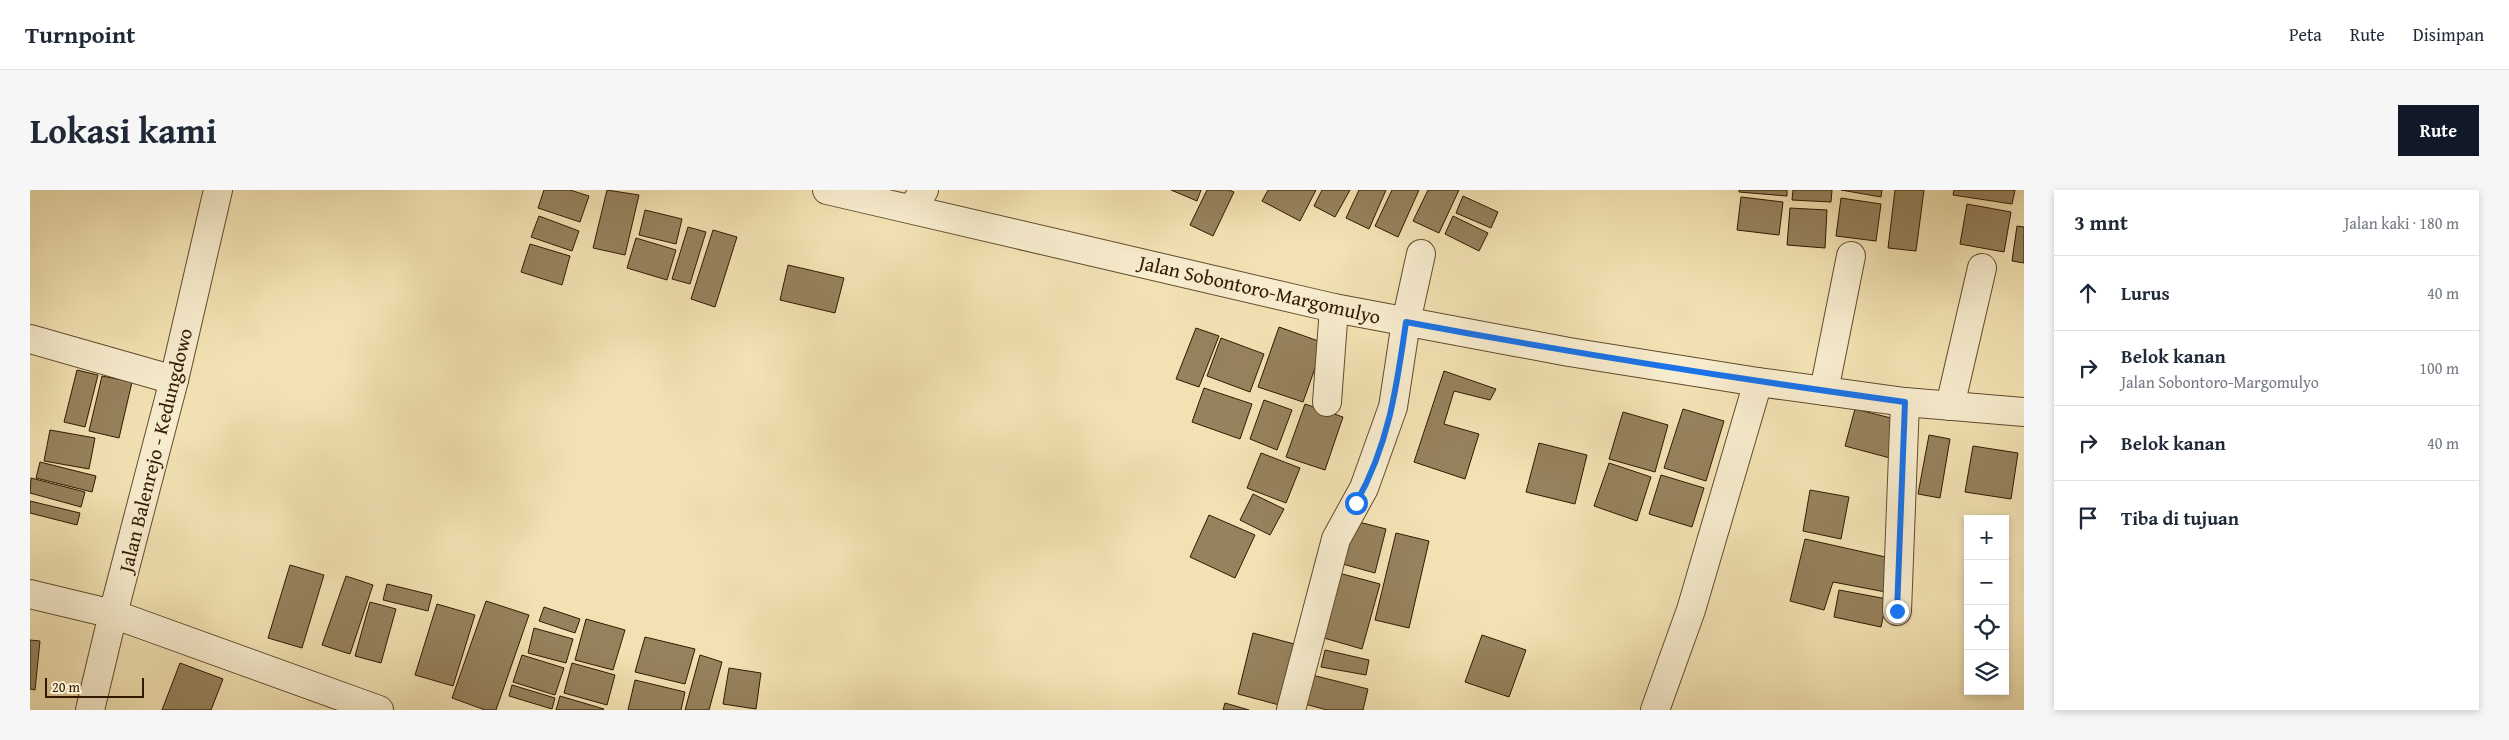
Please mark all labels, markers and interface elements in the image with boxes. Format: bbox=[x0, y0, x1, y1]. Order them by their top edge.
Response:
text: Turnpoint bbox=[25, 17, 135, 52]
text: Peta bbox=[2289, 21, 2322, 48]
text: Rute bbox=[2350, 21, 2385, 48]
text: Disimpan bbox=[2413, 21, 2484, 48]
text: Lokasi kami bbox=[30, 105, 217, 156]
button: Rute bbox=[2398, 105, 2479, 156]
text: 3 mnt bbox=[2074, 207, 2128, 238]
text: Jalan kaki · 180 m bbox=[2344, 211, 2459, 235]
street label: Jalan Sobontoro-Margomulyo bbox=[1133, 246, 1384, 331]
icon: ahead bbox=[2074, 279, 2102, 307]
text: Lurus bbox=[2121, 279, 2170, 307]
text: 40 m bbox=[2427, 281, 2459, 305]
street label: Jalan Balenrejo - Kedungdowo bbox=[110, 325, 199, 578]
text: Belok kanan bbox=[2121, 342, 2226, 370]
icon: right bbox=[2074, 354, 2102, 382]
text: 100 m bbox=[2419, 356, 2459, 380]
text: Jalan Sobontoro-Margomulyo bbox=[2121, 370, 2319, 394]
icon: right bbox=[2074, 429, 2102, 457]
text: Belok kanan bbox=[2121, 429, 2226, 457]
text: 40 m bbox=[2427, 431, 2459, 455]
route start bbox=[1345, 492, 1368, 515]
icon: arrive bbox=[2074, 504, 2102, 532]
text: Tiba di tujuan bbox=[2121, 504, 2239, 532]
map controls bbox=[1964, 515, 2009, 695]
button: + bbox=[1964, 515, 2009, 560]
button: − bbox=[1964, 560, 2009, 605]
route end bbox=[1886, 600, 1909, 623]
button: locate bbox=[1964, 605, 2009, 650]
button: layers bbox=[1964, 650, 2009, 695]
scale bar bbox=[45, 675, 144, 698]
text: 20 m bbox=[52, 677, 80, 697]

